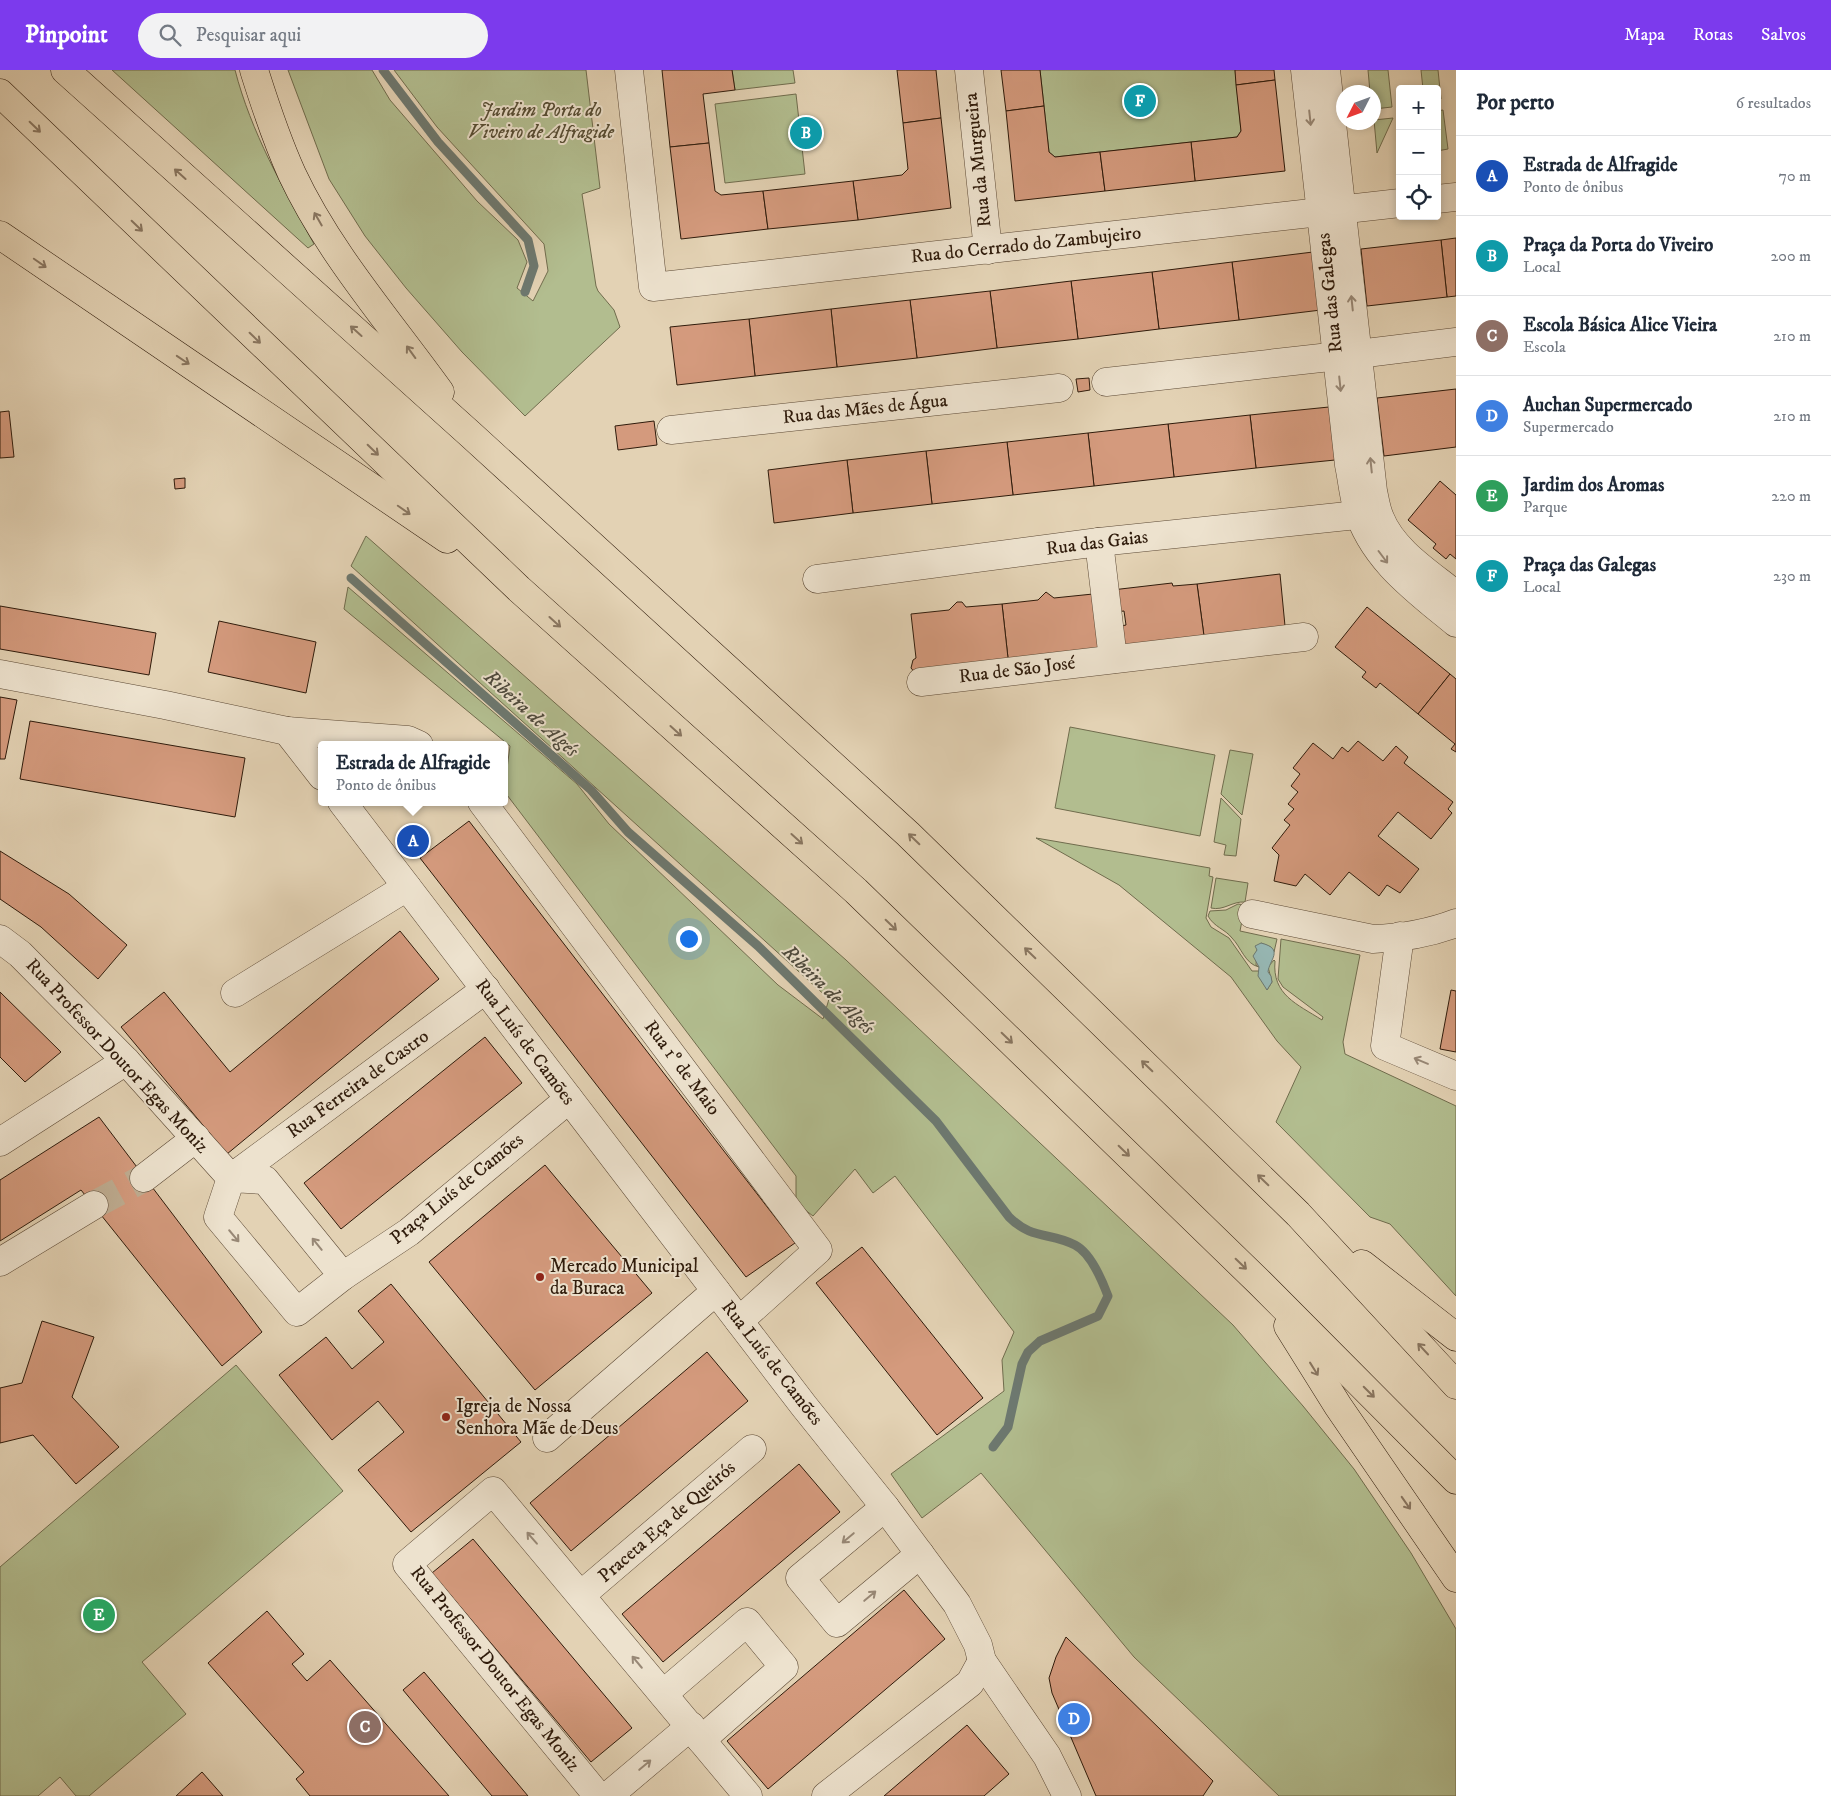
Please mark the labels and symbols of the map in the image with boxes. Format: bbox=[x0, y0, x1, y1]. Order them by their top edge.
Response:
pin: F bbox=[1124, 82, 1156, 120]
north arrow bbox=[1336, 85, 1381, 130]
street label: Rua da Murgueira bbox=[959, 92, 997, 228]
park label: Jardim Porta do Viveiro de Alfragide bbox=[468, 99, 614, 144]
one-way arrow bbox=[1305, 110, 1315, 126]
pin: B bbox=[790, 114, 822, 152]
one-way arrow bbox=[29, 121, 41, 133]
one-way arrow bbox=[174, 168, 187, 179]
one-way arrow bbox=[312, 212, 322, 226]
one-way arrow bbox=[131, 219, 143, 231]
street label: Rua do Cerrado do Zambujeiro bbox=[910, 221, 1142, 269]
street label: Rua das Galegas bbox=[1312, 232, 1348, 354]
one-way arrow bbox=[33, 258, 47, 268]
one-way arrow bbox=[1348, 295, 1357, 311]
one-way arrow bbox=[349, 325, 362, 337]
one-way arrow bbox=[249, 332, 262, 344]
one-way arrow bbox=[406, 345, 416, 359]
one-way arrow bbox=[175, 355, 189, 365]
one-way arrow bbox=[1335, 376, 1345, 392]
street label: Rua das Mães de Água bbox=[781, 387, 949, 429]
one-way arrow bbox=[366, 444, 379, 456]
one-way arrow bbox=[1366, 457, 1376, 473]
one-way arrow bbox=[397, 505, 411, 515]
street label: Rua das Gaias bbox=[1045, 525, 1149, 561]
one-way arrow bbox=[1378, 550, 1389, 563]
one-way arrow bbox=[549, 616, 562, 628]
street label: Rua de São José bbox=[957, 651, 1077, 689]
water label: Ribeira de Algés bbox=[478, 664, 584, 764]
one-way arrow bbox=[670, 725, 683, 736]
pin: A bbox=[397, 822, 429, 860]
one-way arrow bbox=[791, 833, 804, 845]
one-way arrow bbox=[908, 833, 920, 845]
one-way arrow bbox=[884, 919, 897, 931]
your location bbox=[676, 926, 702, 952]
water label: Ribeira de Algés bbox=[776, 939, 880, 1041]
one-way arrow bbox=[1024, 947, 1037, 959]
street label: Rua Professor Doutor Egas Moniz bbox=[21, 954, 213, 1158]
street label: Rua Luís de Camões bbox=[470, 974, 580, 1110]
street label: Rua 1º de Maio bbox=[639, 1016, 725, 1120]
street label: Rua Ferreira de Castro bbox=[282, 1025, 434, 1143]
one-way arrow bbox=[1001, 1032, 1014, 1044]
one-way arrow bbox=[1414, 1056, 1429, 1066]
one-way arrow bbox=[1140, 1060, 1153, 1072]
street label: Praça Luís de Camões bbox=[386, 1128, 528, 1250]
one-way arrow bbox=[1118, 1145, 1131, 1157]
one-way arrow bbox=[1257, 1174, 1269, 1186]
one-way arrow bbox=[228, 1229, 239, 1242]
one-way arrow bbox=[311, 1238, 322, 1251]
place label: Mercado Municipal da Buraca bbox=[550, 1255, 699, 1300]
one-way arrow bbox=[1235, 1258, 1247, 1270]
marker: Mercado Municipal da Buraca bbox=[534, 1271, 546, 1283]
street label: Rua Luís de Camões bbox=[716, 1296, 828, 1430]
one-way arrow bbox=[1417, 1342, 1429, 1355]
one-way arrow bbox=[1309, 1361, 1319, 1375]
one-way arrow bbox=[1362, 1386, 1375, 1398]
place label: Igreja de Nossa Senhora Mãe de Deus bbox=[456, 1395, 618, 1440]
marker: Igreja de Nossa Senhora Mãe de Deus bbox=[440, 1411, 452, 1423]
street label: Praceta Eça de Queirós bbox=[594, 1456, 740, 1588]
one-way arrow bbox=[1401, 1496, 1411, 1510]
one-way arrow bbox=[527, 1532, 538, 1545]
one-way arrow bbox=[841, 1532, 854, 1543]
street label: Rua Professor Doutor Egas Moniz bbox=[405, 1562, 585, 1776]
one-way arrow bbox=[863, 1590, 876, 1601]
pin: E bbox=[83, 1596, 115, 1634]
one-way arrow bbox=[631, 1656, 643, 1669]
pin: D bbox=[1058, 1700, 1090, 1738]
pin: C bbox=[349, 1708, 381, 1746]
one-way arrow bbox=[638, 1759, 651, 1770]

